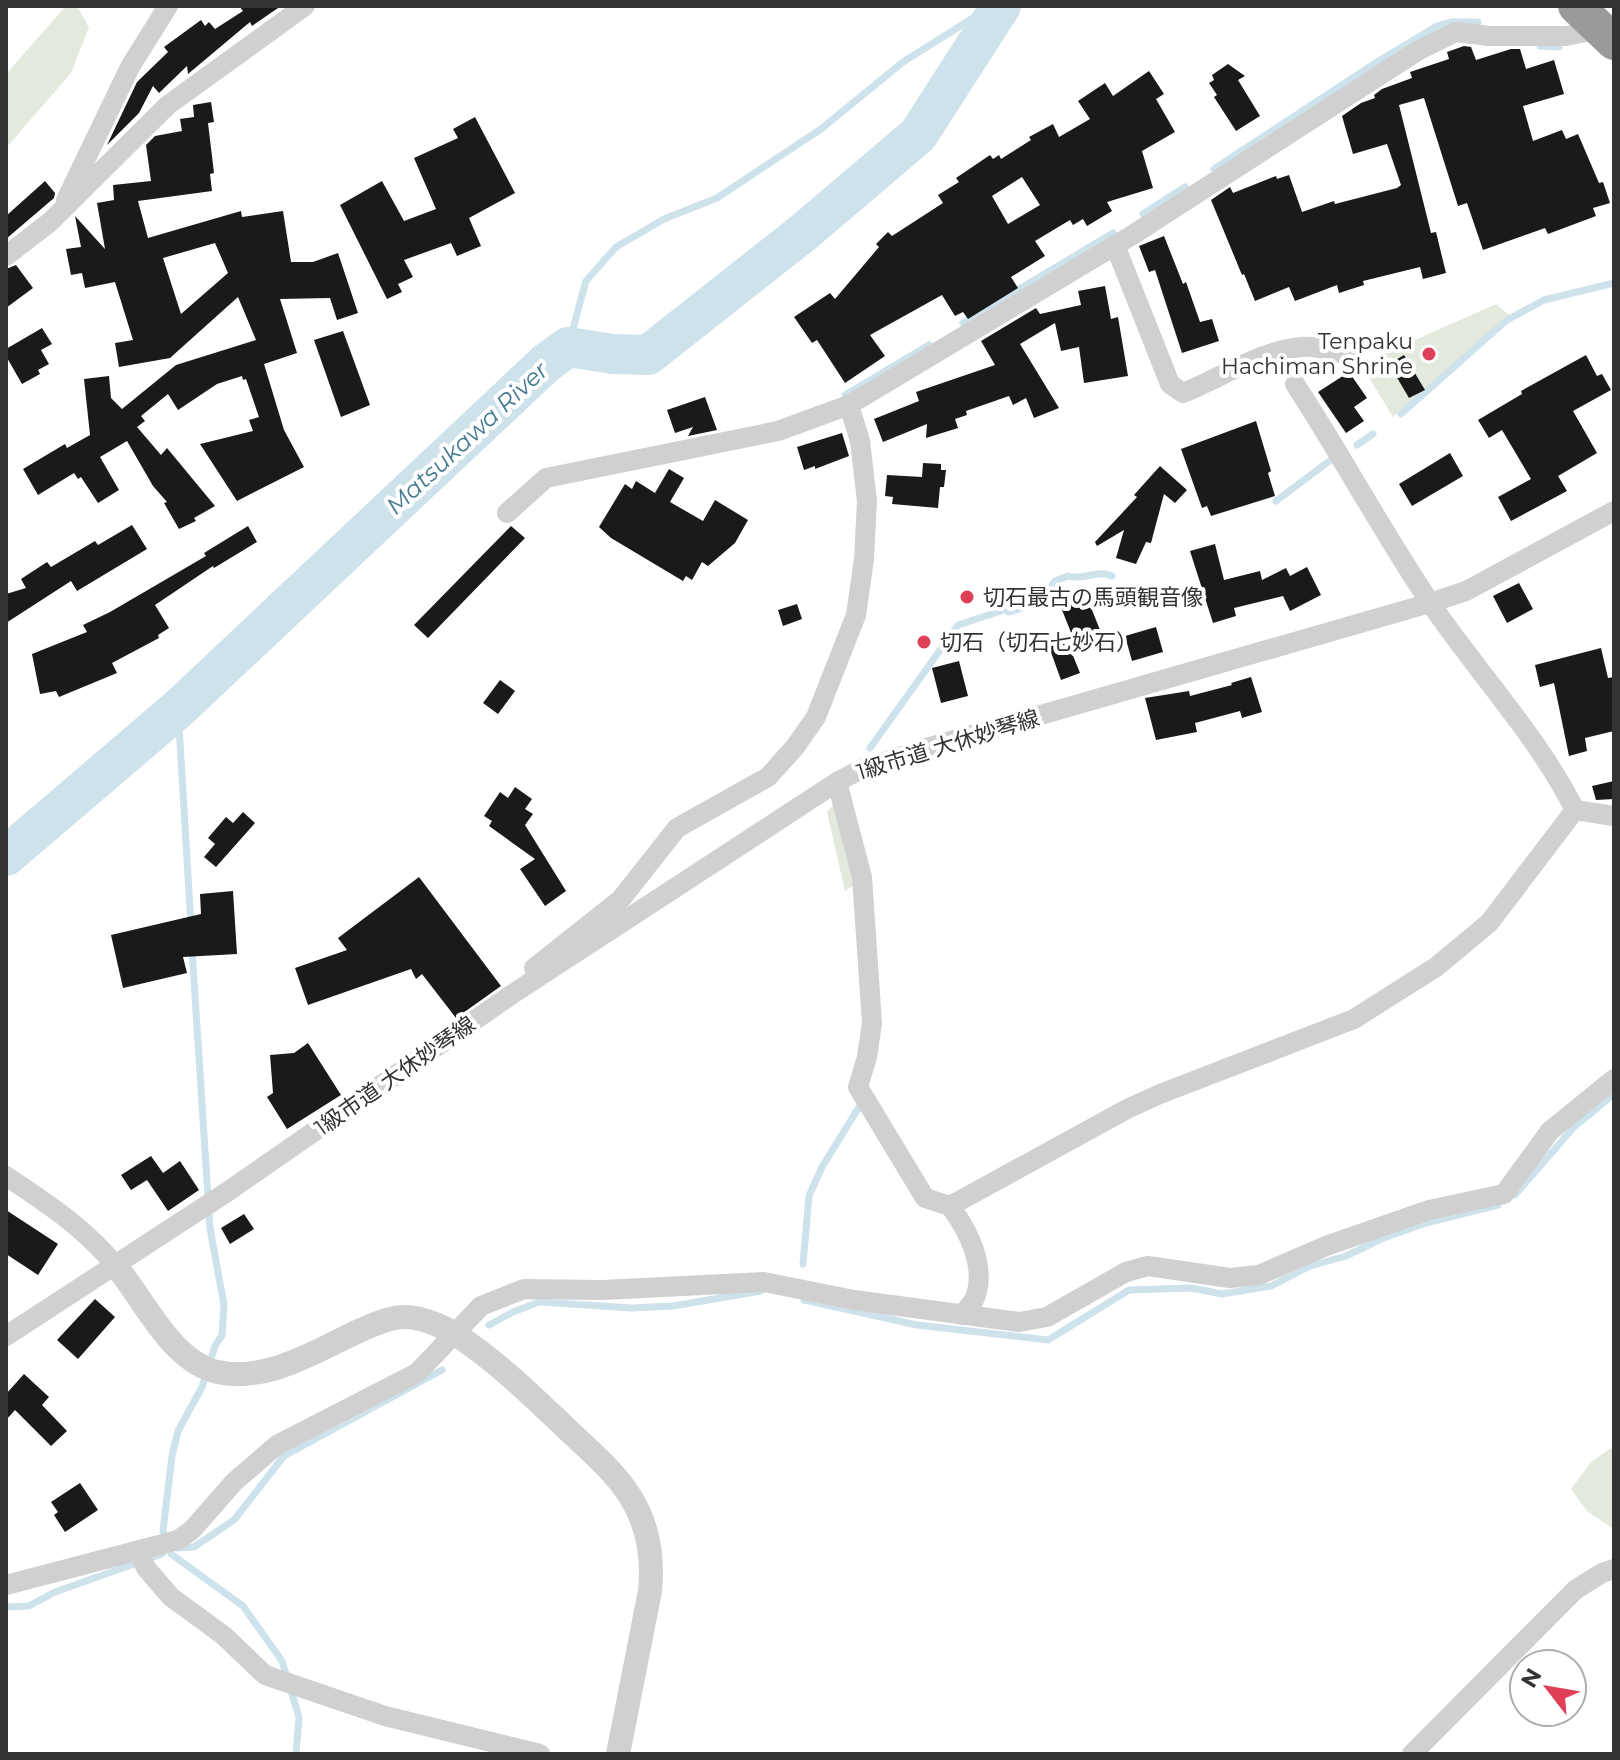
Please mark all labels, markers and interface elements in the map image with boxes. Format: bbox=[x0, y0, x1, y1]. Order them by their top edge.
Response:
place label: Tenpaku Hachiman Shrine bbox=[1221, 328, 1413, 380]
marker: Tenpaku Hachiman Shrine bbox=[1420, 345, 1438, 363]
water label: Matsukawa River bbox=[380, 355, 555, 520]
place label: 切石最古の馬頭観音像 bbox=[983, 584, 1203, 611]
marker: 切石最古の馬頭観音像 bbox=[958, 588, 976, 606]
place label: 切石（切石七妙石） bbox=[940, 629, 1138, 656]
marker: 切石（切石七妙石） bbox=[915, 633, 933, 651]
street label: 1級市道 大休妙琴線 bbox=[853, 704, 1043, 786]
street label: 1級市道 大休妙琴線 bbox=[310, 1011, 480, 1141]
north arrow bbox=[1508, 1648, 1588, 1728]
text: N bbox=[1515, 1663, 1547, 1693]

